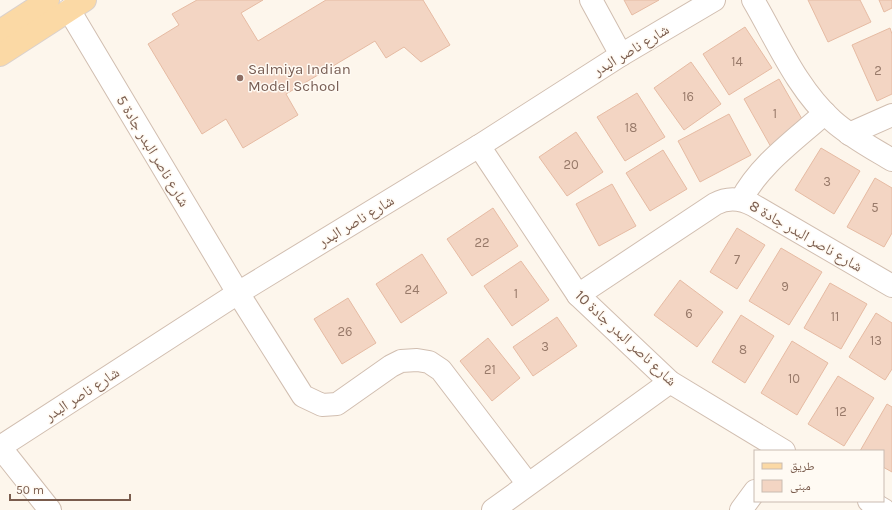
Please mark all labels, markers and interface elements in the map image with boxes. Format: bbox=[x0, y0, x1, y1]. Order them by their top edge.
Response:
street label: شارع ناصر البدر bbox=[589, 20, 673, 81]
house number: 14 bbox=[731, 54, 743, 69]
place label: Salmiya Indian Model School bbox=[248, 60, 351, 95]
house number: 2 bbox=[874, 63, 882, 78]
marker: Salmiya Indian Model School bbox=[235, 73, 245, 83]
house number: 16 bbox=[682, 89, 694, 104]
street label: شارع ناصر البدر جادة 5 bbox=[112, 92, 193, 211]
house number: 1 bbox=[773, 106, 777, 121]
house number: 18 bbox=[625, 120, 637, 135]
house number: 20 bbox=[563, 157, 579, 172]
house number: 3 bbox=[823, 174, 831, 189]
street label: شارع ناصر البدر bbox=[314, 191, 398, 252]
street label: شارع ناصر البدر جادة 8 bbox=[746, 196, 866, 277]
house number: 5 bbox=[871, 200, 879, 215]
house number: 22 bbox=[474, 235, 490, 250]
house number: 7 bbox=[734, 252, 740, 267]
house number: 9 bbox=[781, 279, 789, 294]
house number: 24 bbox=[405, 282, 419, 297]
house number: 1 bbox=[514, 286, 518, 301]
street label: شارع ناصر البدر جادة 10 bbox=[571, 286, 681, 390]
house number: 6 bbox=[685, 306, 693, 321]
house number: 11 bbox=[831, 309, 839, 324]
house number: 26 bbox=[338, 324, 352, 339]
house number: 13 bbox=[870, 333, 882, 348]
house number: 3 bbox=[541, 339, 549, 354]
house number: 8 bbox=[739, 342, 747, 357]
house number: 21 bbox=[484, 362, 496, 377]
street label: شارع ناصر البدر bbox=[40, 363, 123, 426]
house number: 10 bbox=[788, 371, 800, 386]
house number: 12 bbox=[835, 404, 847, 419]
legend bbox=[754, 450, 884, 502]
text: طريق bbox=[790, 459, 815, 473]
scale bar bbox=[10, 476, 130, 502]
text: مبنى bbox=[790, 479, 811, 493]
text: 50 m bbox=[16, 483, 44, 497]

